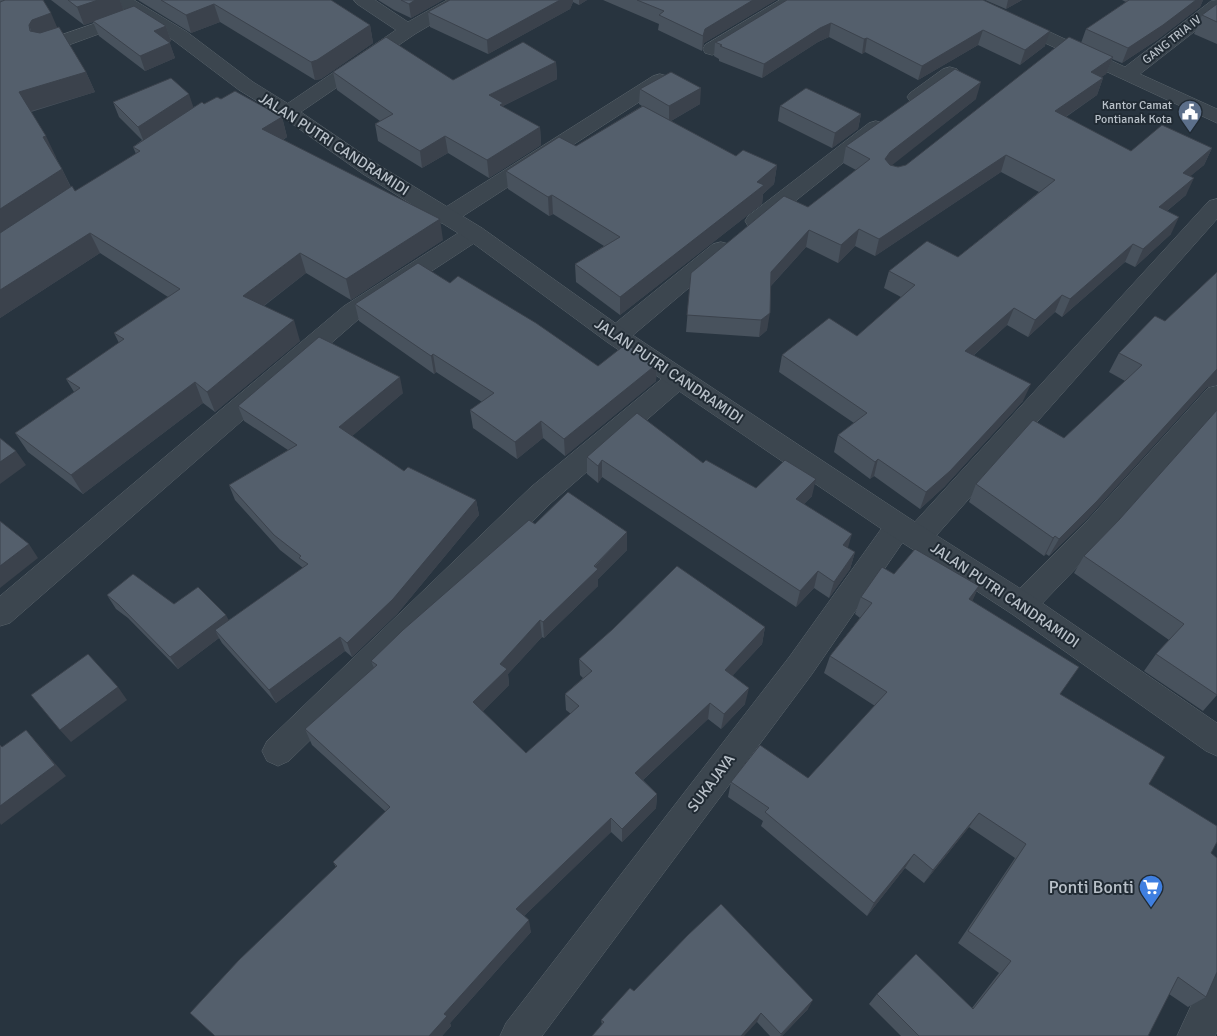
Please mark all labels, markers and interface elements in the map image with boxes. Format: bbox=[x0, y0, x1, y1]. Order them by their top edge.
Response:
street label: GANG TRIA IV bbox=[1140, 12, 1205, 68]
street label: JALAN PUTRI CANDRAMIDI bbox=[255, 89, 413, 199]
place label: Kantor Camat Pontianak Kota bbox=[1094, 98, 1172, 127]
public building icon: Kantor Camat Pontianak Kota bbox=[1177, 99, 1203, 133]
street label: JALAN PUTRI CANDRAMIDI bbox=[591, 314, 747, 428]
street label: JALAN PUTRI CANDRAMIDI bbox=[927, 538, 1083, 652]
street label: SUKAJAYA bbox=[683, 751, 739, 815]
supermarket icon: Ponti Bonti bbox=[1138, 874, 1164, 908]
place label: Ponti Bonti bbox=[1048, 876, 1134, 898]

